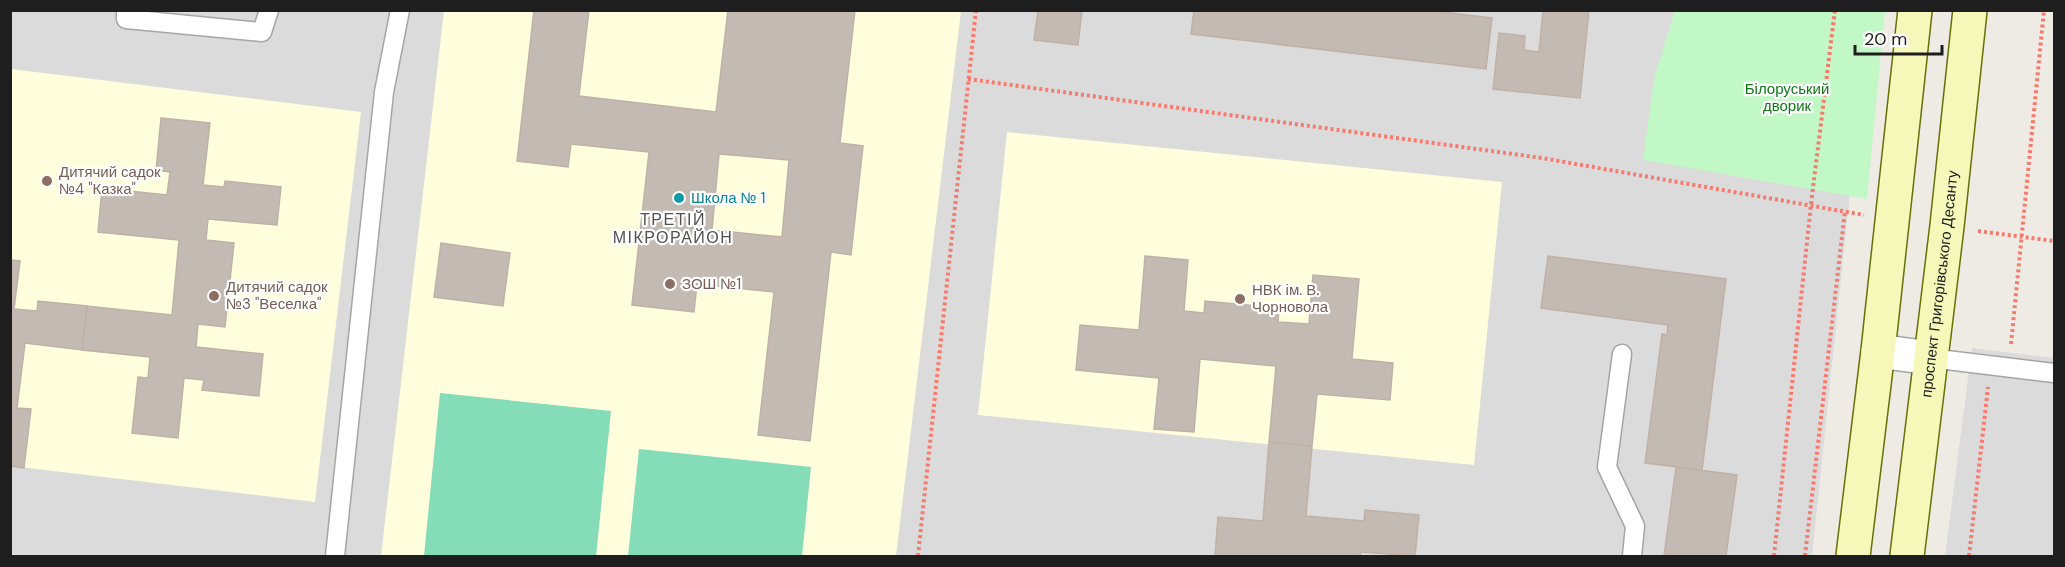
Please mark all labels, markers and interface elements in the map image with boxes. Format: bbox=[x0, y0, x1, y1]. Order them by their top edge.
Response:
scale bar bbox=[1855, 18, 1942, 56]
text: 20 m bbox=[1864, 27, 1907, 51]
park label: Білоруський дворик bbox=[1745, 79, 1829, 116]
place label: Дитячий садок №4 "Казка" bbox=[59, 162, 161, 199]
street label: проспект Григорівського Десанту bbox=[1916, 169, 1963, 399]
marker: Дитячий садок №4 "Казка" bbox=[40, 174, 54, 188]
place label: Школа № 1 bbox=[691, 188, 765, 208]
marker: Школа № 1 bbox=[672, 191, 686, 205]
district label: ТРЕТІЙ МІКРОРАЙОН bbox=[613, 209, 733, 248]
place label: ЗОШ №1 bbox=[682, 274, 741, 294]
place label: Дитячий садок №3 "Веселка" bbox=[226, 277, 328, 314]
marker: ЗОШ №1 bbox=[663, 277, 677, 291]
place label: НВК ім. В. Чорновола bbox=[1252, 280, 1329, 317]
marker: Дитячий садок №3 "Веселка" bbox=[207, 289, 221, 303]
marker: НВК ім. В. Чорновола bbox=[1233, 292, 1247, 306]

